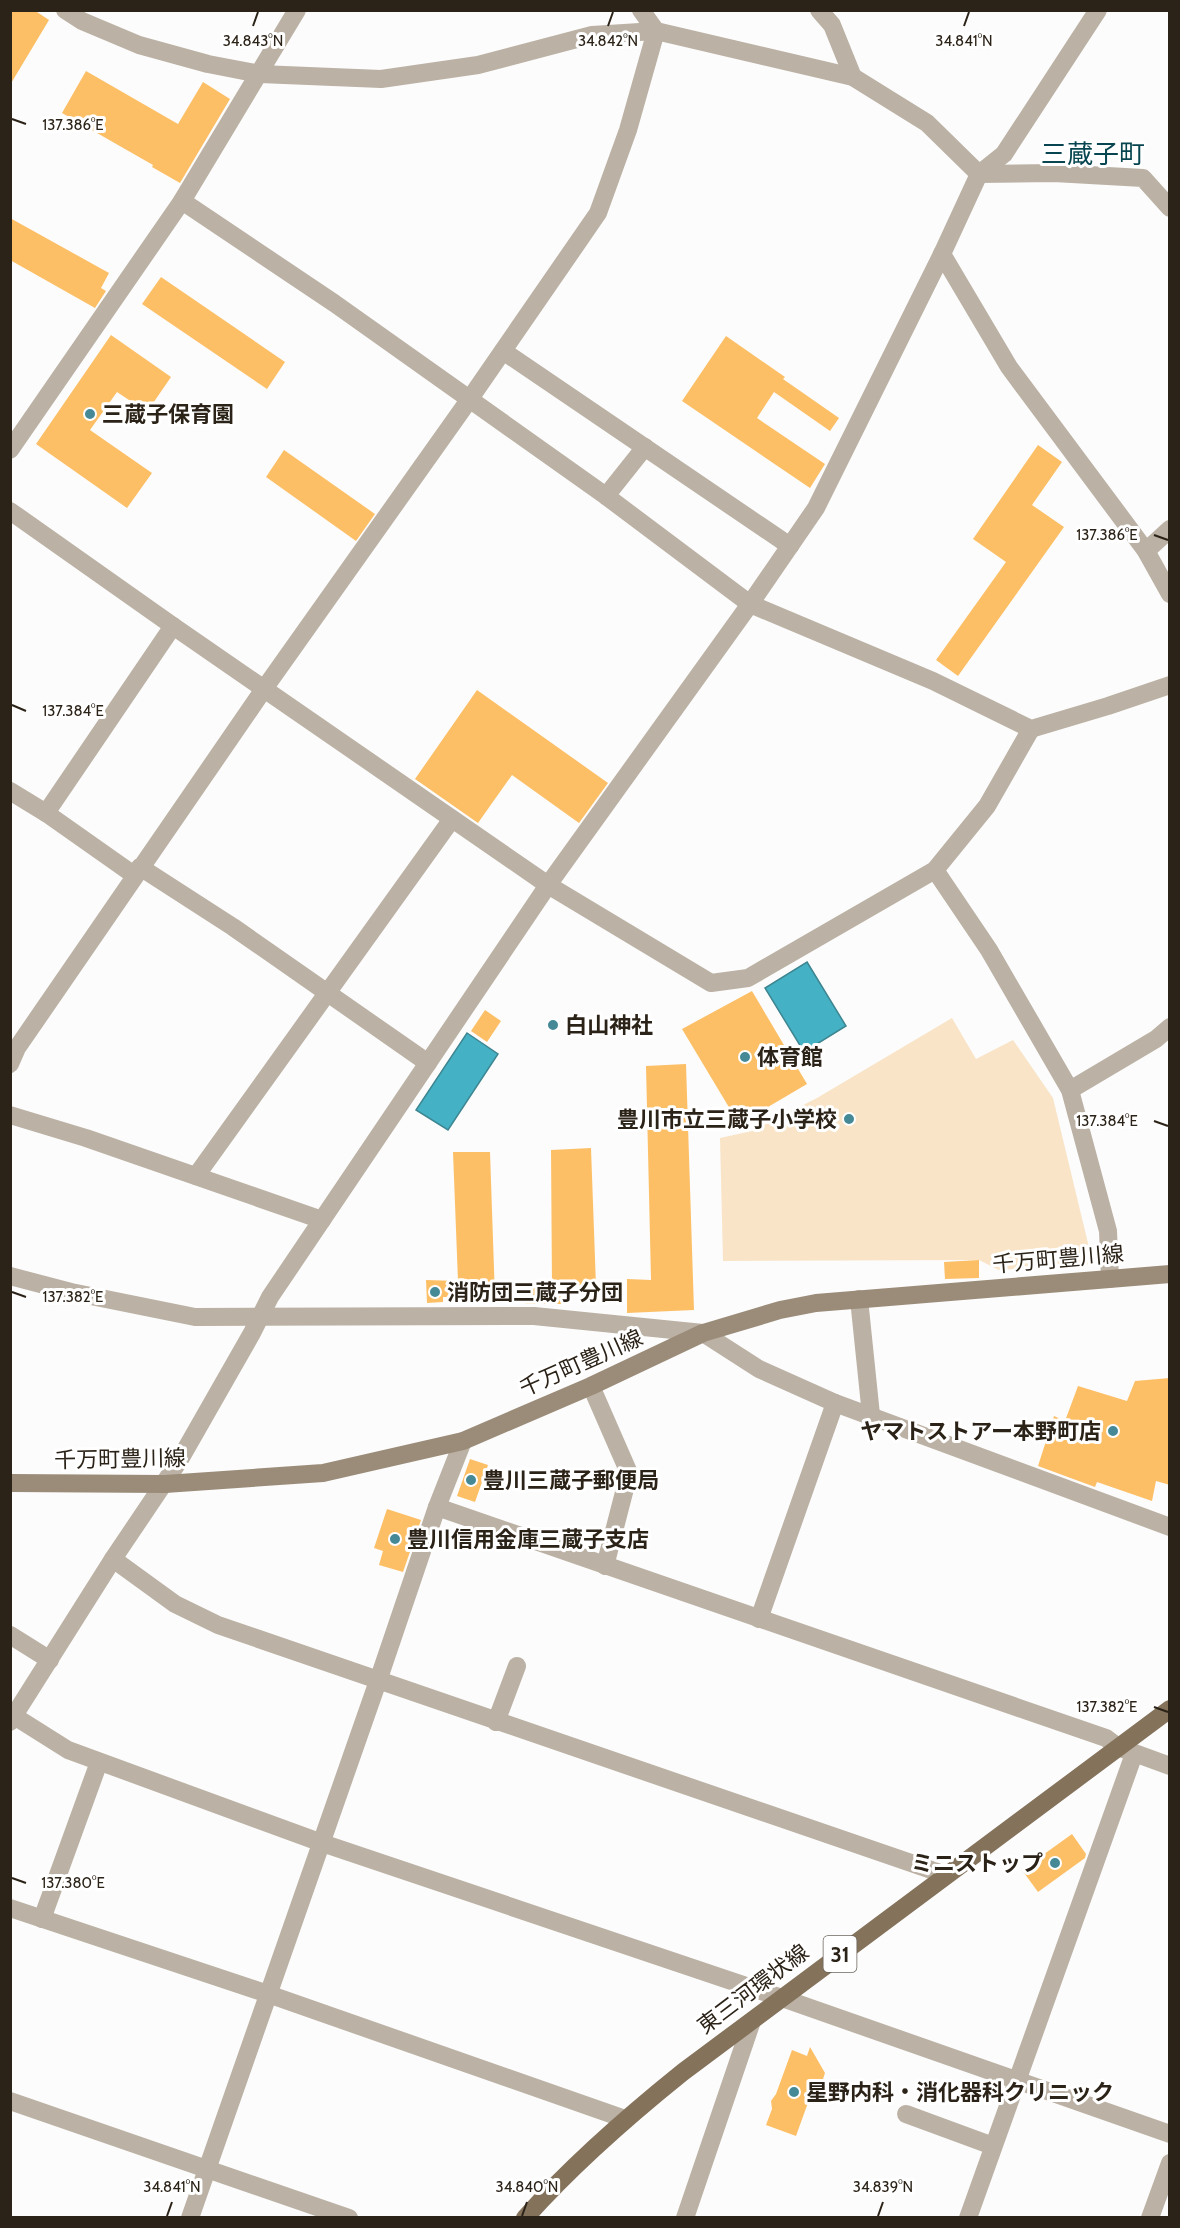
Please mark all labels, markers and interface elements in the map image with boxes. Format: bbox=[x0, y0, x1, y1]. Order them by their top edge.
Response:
text: 34.843°N bbox=[223, 32, 283, 50]
text: 34.842°N bbox=[578, 32, 638, 50]
text: 34.841°N bbox=[935, 32, 993, 50]
text: 137.386°E bbox=[42, 116, 104, 134]
district label: 三蔵子町 bbox=[1041, 138, 1145, 170]
place label: 三蔵子保育園 bbox=[102, 401, 234, 428]
marker: 三蔵子保育園 bbox=[83, 407, 97, 421]
text: 137.386°E bbox=[1076, 526, 1138, 544]
text: 137.384°E bbox=[42, 702, 104, 720]
place label: 白山神社 bbox=[565, 1012, 653, 1039]
marker: 白山神社 bbox=[546, 1018, 560, 1032]
place label: 体育館 bbox=[757, 1044, 823, 1071]
marker: 体育館 bbox=[738, 1050, 752, 1064]
place label: 豊川市立三蔵子小学校 bbox=[617, 1106, 837, 1133]
marker: 豊川市立三蔵子小学校 bbox=[842, 1112, 856, 1126]
text: 137.384°E bbox=[1076, 1112, 1138, 1130]
street label: 千万町豊川線 bbox=[991, 1240, 1125, 1278]
place label: 消防団三蔵子分団 bbox=[447, 1279, 623, 1306]
marker: 消防団三蔵子分団 bbox=[428, 1285, 442, 1299]
text: 137.382°E bbox=[43, 1288, 103, 1306]
street label: 千万町豊川線 bbox=[515, 1324, 647, 1402]
place label: ヤマトストアー本野町店 bbox=[860, 1418, 1101, 1445]
marker: ヤマトストアー本野町店 bbox=[1106, 1424, 1120, 1438]
street label: 千万町豊川線 bbox=[54, 1444, 186, 1474]
place label: 豊川三蔵子郵便局 bbox=[483, 1467, 659, 1494]
marker: 豊川三蔵子郵便局 bbox=[464, 1473, 478, 1487]
place label: 豊川信用金庫三蔵子支店 bbox=[407, 1526, 649, 1553]
marker: 豊川信用金庫三蔵子支店 bbox=[388, 1532, 402, 1546]
text: 137.382°E bbox=[1077, 1698, 1137, 1716]
place label: ミニストップ bbox=[911, 1850, 1043, 1877]
marker: ミニストップ bbox=[1048, 1856, 1062, 1870]
text: 137.380°E bbox=[41, 1874, 105, 1892]
road number: 31 bbox=[824, 1936, 856, 1972]
street label: 東三河環状線 bbox=[692, 1938, 814, 2040]
place label: 星野内科・消化器科クリニック bbox=[806, 2079, 1114, 2106]
marker: 星野内科・消化器科クリニック bbox=[787, 2085, 801, 2099]
text: 34.841°N bbox=[143, 2178, 201, 2196]
text: 34.840°N bbox=[496, 2178, 558, 2196]
text: 34.839°N bbox=[853, 2178, 913, 2196]

